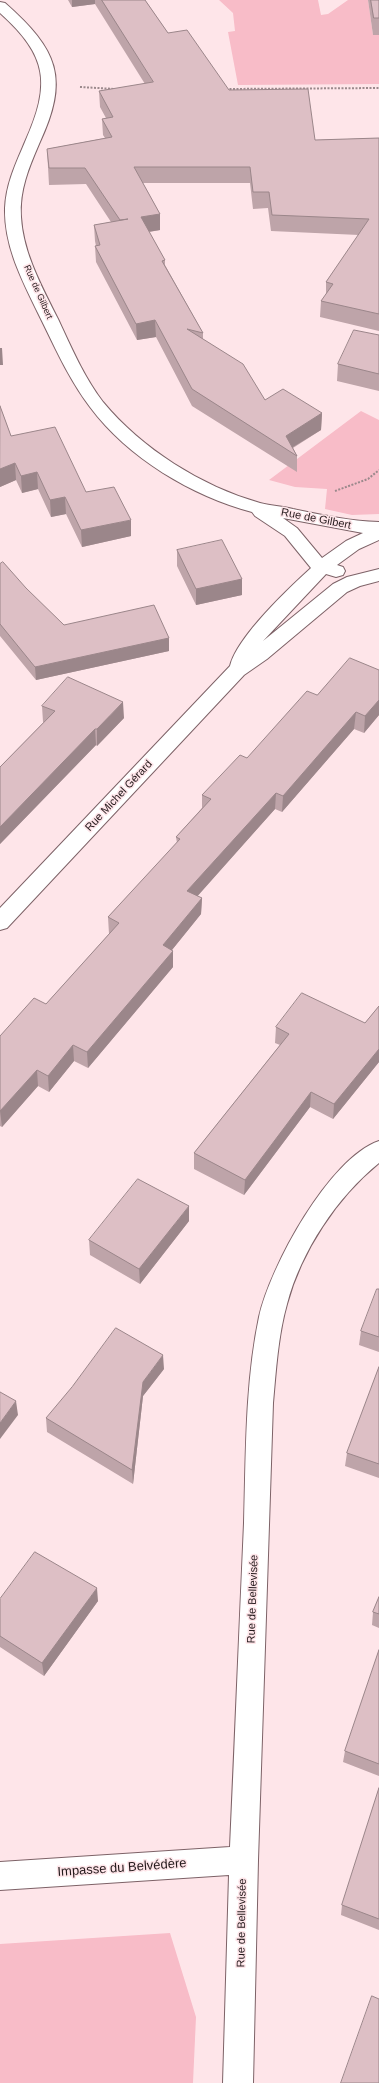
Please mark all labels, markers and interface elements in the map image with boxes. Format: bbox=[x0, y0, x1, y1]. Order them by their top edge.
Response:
street label: Rue de Gilbert bbox=[21, 263, 55, 321]
street label: Rue de Gilbert bbox=[280, 506, 352, 532]
street label: Rue Michel Gérard bbox=[83, 758, 155, 834]
street label: Rue de Bellevisée bbox=[245, 1554, 261, 1644]
street label: Impasse du Belvédère bbox=[57, 1856, 187, 1880]
street label: Rue de Bellevisée bbox=[235, 1879, 249, 1967]

